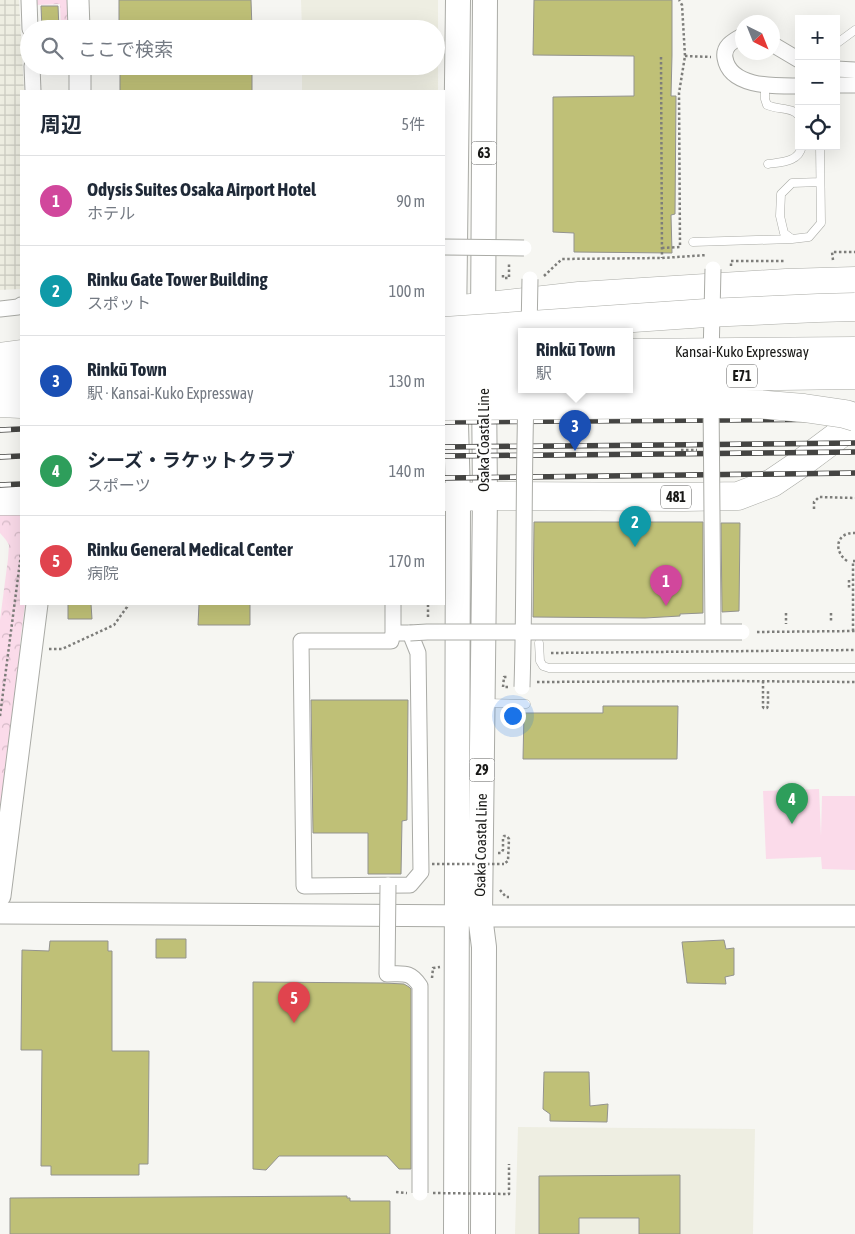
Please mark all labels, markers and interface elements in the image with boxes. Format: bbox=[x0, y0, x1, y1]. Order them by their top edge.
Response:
north arrow bbox=[735, 15, 780, 60]
map controls bbox=[795, 15, 840, 150]
button: + bbox=[795, 15, 840, 60]
search box bbox=[20, 20, 445, 75]
icon: search bbox=[38, 34, 66, 62]
text: ここで検索 bbox=[78, 38, 173, 60]
button: − bbox=[795, 60, 840, 105]
button: locate bbox=[795, 105, 840, 150]
text: 周辺 bbox=[40, 112, 82, 136]
text: 5件 bbox=[401, 115, 425, 133]
road number: 63 bbox=[472, 142, 496, 164]
text: Odysis Suites Osaka Airport Hotel bbox=[87, 178, 316, 200]
text: 1 bbox=[52, 192, 60, 210]
text: 90 m bbox=[396, 192, 425, 210]
text: ホテル bbox=[87, 204, 135, 222]
text: Rinku Gate Tower Building bbox=[87, 268, 268, 290]
text: 2 bbox=[52, 282, 60, 300]
text: 100 m bbox=[389, 282, 425, 300]
text: スポット bbox=[87, 294, 151, 312]
popup bbox=[518, 328, 633, 393]
text: Rinkū Town bbox=[536, 338, 615, 360]
street label: Kansai-Kuko Expressway bbox=[675, 343, 809, 360]
text: Rinkū Town bbox=[87, 358, 167, 380]
text: 駅 bbox=[536, 364, 552, 382]
road number: E71 bbox=[727, 364, 757, 388]
text: 3 bbox=[52, 372, 60, 390]
text: 130 m bbox=[389, 372, 425, 390]
text: 駅 · Kansai-Kuko Expressway bbox=[87, 384, 254, 402]
street label: Osaka Coastal Line bbox=[475, 388, 492, 492]
pin: 3 bbox=[559, 410, 591, 451]
text: シーズ・ラケットクラブ bbox=[87, 449, 295, 471]
text: 4 bbox=[52, 462, 60, 480]
text: 140 m bbox=[389, 462, 425, 480]
text: スポーツ bbox=[87, 476, 151, 494]
road number: 481 bbox=[661, 486, 691, 508]
pin: 2 bbox=[619, 506, 651, 547]
text: Rinku General Medical Center bbox=[87, 538, 293, 560]
text: 5 bbox=[52, 552, 60, 570]
text: 170 m bbox=[389, 552, 425, 570]
text: 病院 bbox=[87, 564, 119, 582]
pin: 1 bbox=[650, 565, 682, 606]
your location bbox=[500, 703, 526, 729]
road number: 29 bbox=[470, 758, 494, 782]
pin: 4 bbox=[776, 783, 808, 824]
street label: Osaka Coastal Line bbox=[471, 793, 490, 897]
pin: 5 bbox=[278, 982, 310, 1023]

